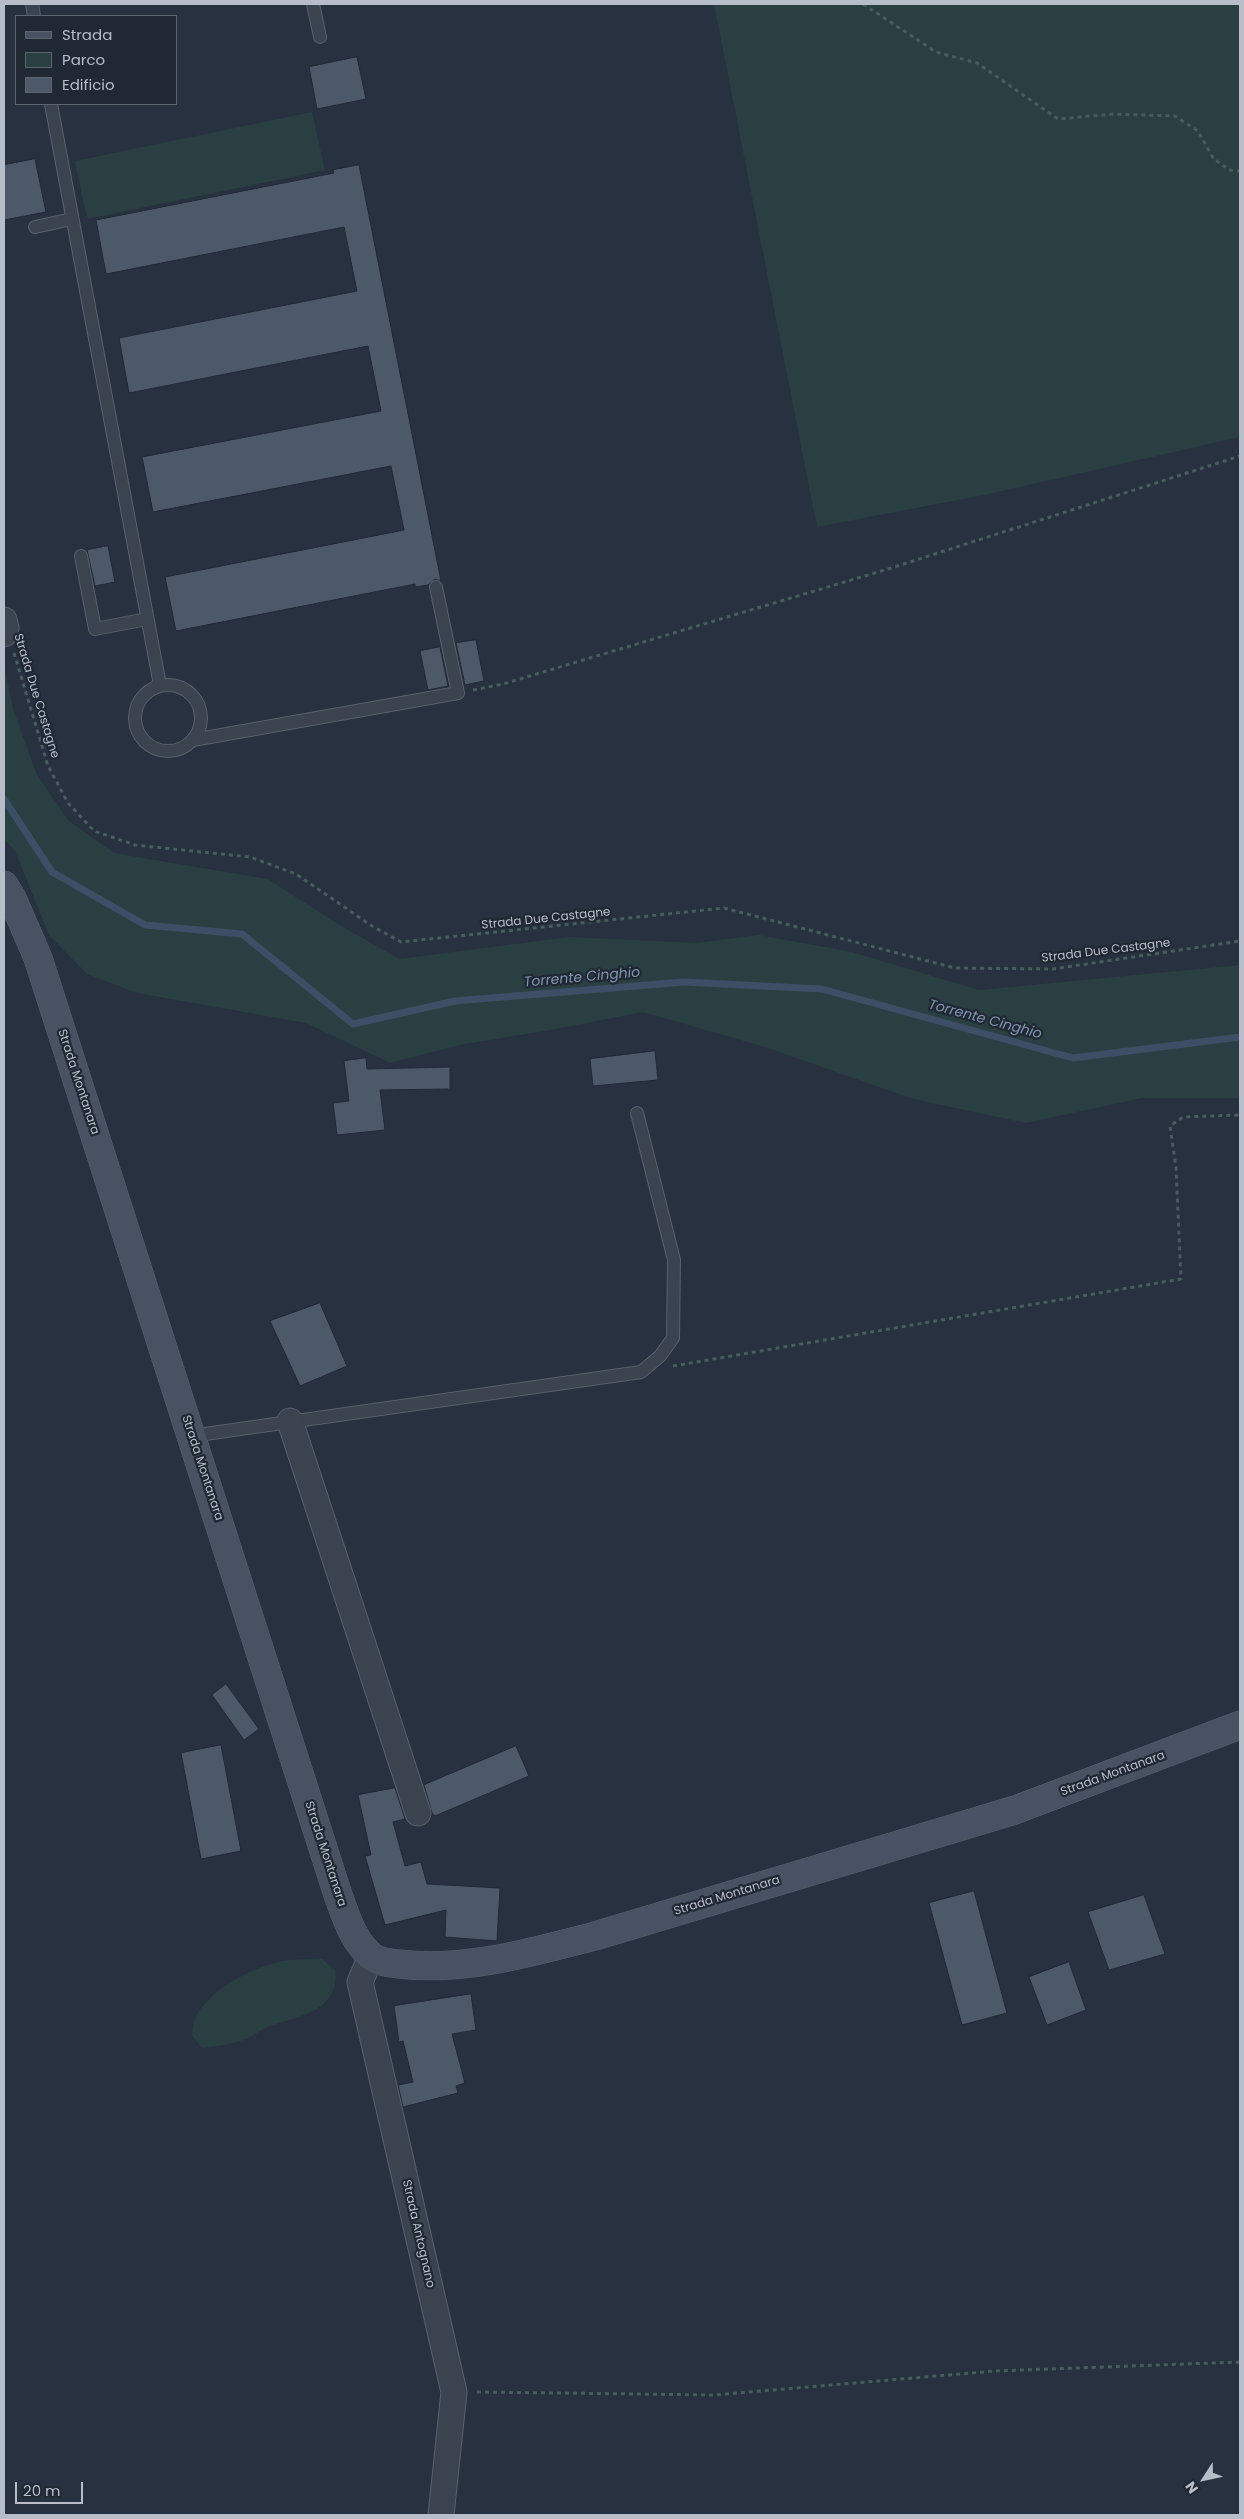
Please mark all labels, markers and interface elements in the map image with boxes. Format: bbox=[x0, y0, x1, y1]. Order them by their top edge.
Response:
legend bbox=[15, 15, 178, 105]
text: Strada bbox=[62, 24, 112, 45]
text: Parco bbox=[62, 49, 105, 70]
text: Edificio bbox=[62, 74, 115, 95]
street label: Strada Due Castagne bbox=[10, 632, 62, 760]
street label: Strada Due Castagne bbox=[481, 905, 611, 933]
street label: Strada Due Castagne bbox=[1041, 936, 1171, 966]
water label: Torrente Cinghio bbox=[523, 965, 641, 991]
water label: Torrente Cinghio bbox=[927, 997, 1043, 1043]
street label: Strada Montanara bbox=[54, 1027, 102, 1137]
street label: Strada Montanara bbox=[178, 1413, 226, 1523]
street label: Strada Montanara bbox=[1059, 1748, 1167, 1800]
street label: Strada Montanara bbox=[301, 1799, 349, 1909]
street label: Strada Montanara bbox=[672, 1873, 782, 1919]
street label: Strada Antognano bbox=[399, 2179, 437, 2289]
north arrow bbox=[1179, 2454, 1229, 2504]
scale bar bbox=[18, 2472, 85, 2504]
text: N bbox=[1181, 2478, 1203, 2498]
text: 20 m bbox=[23, 2480, 61, 2501]

